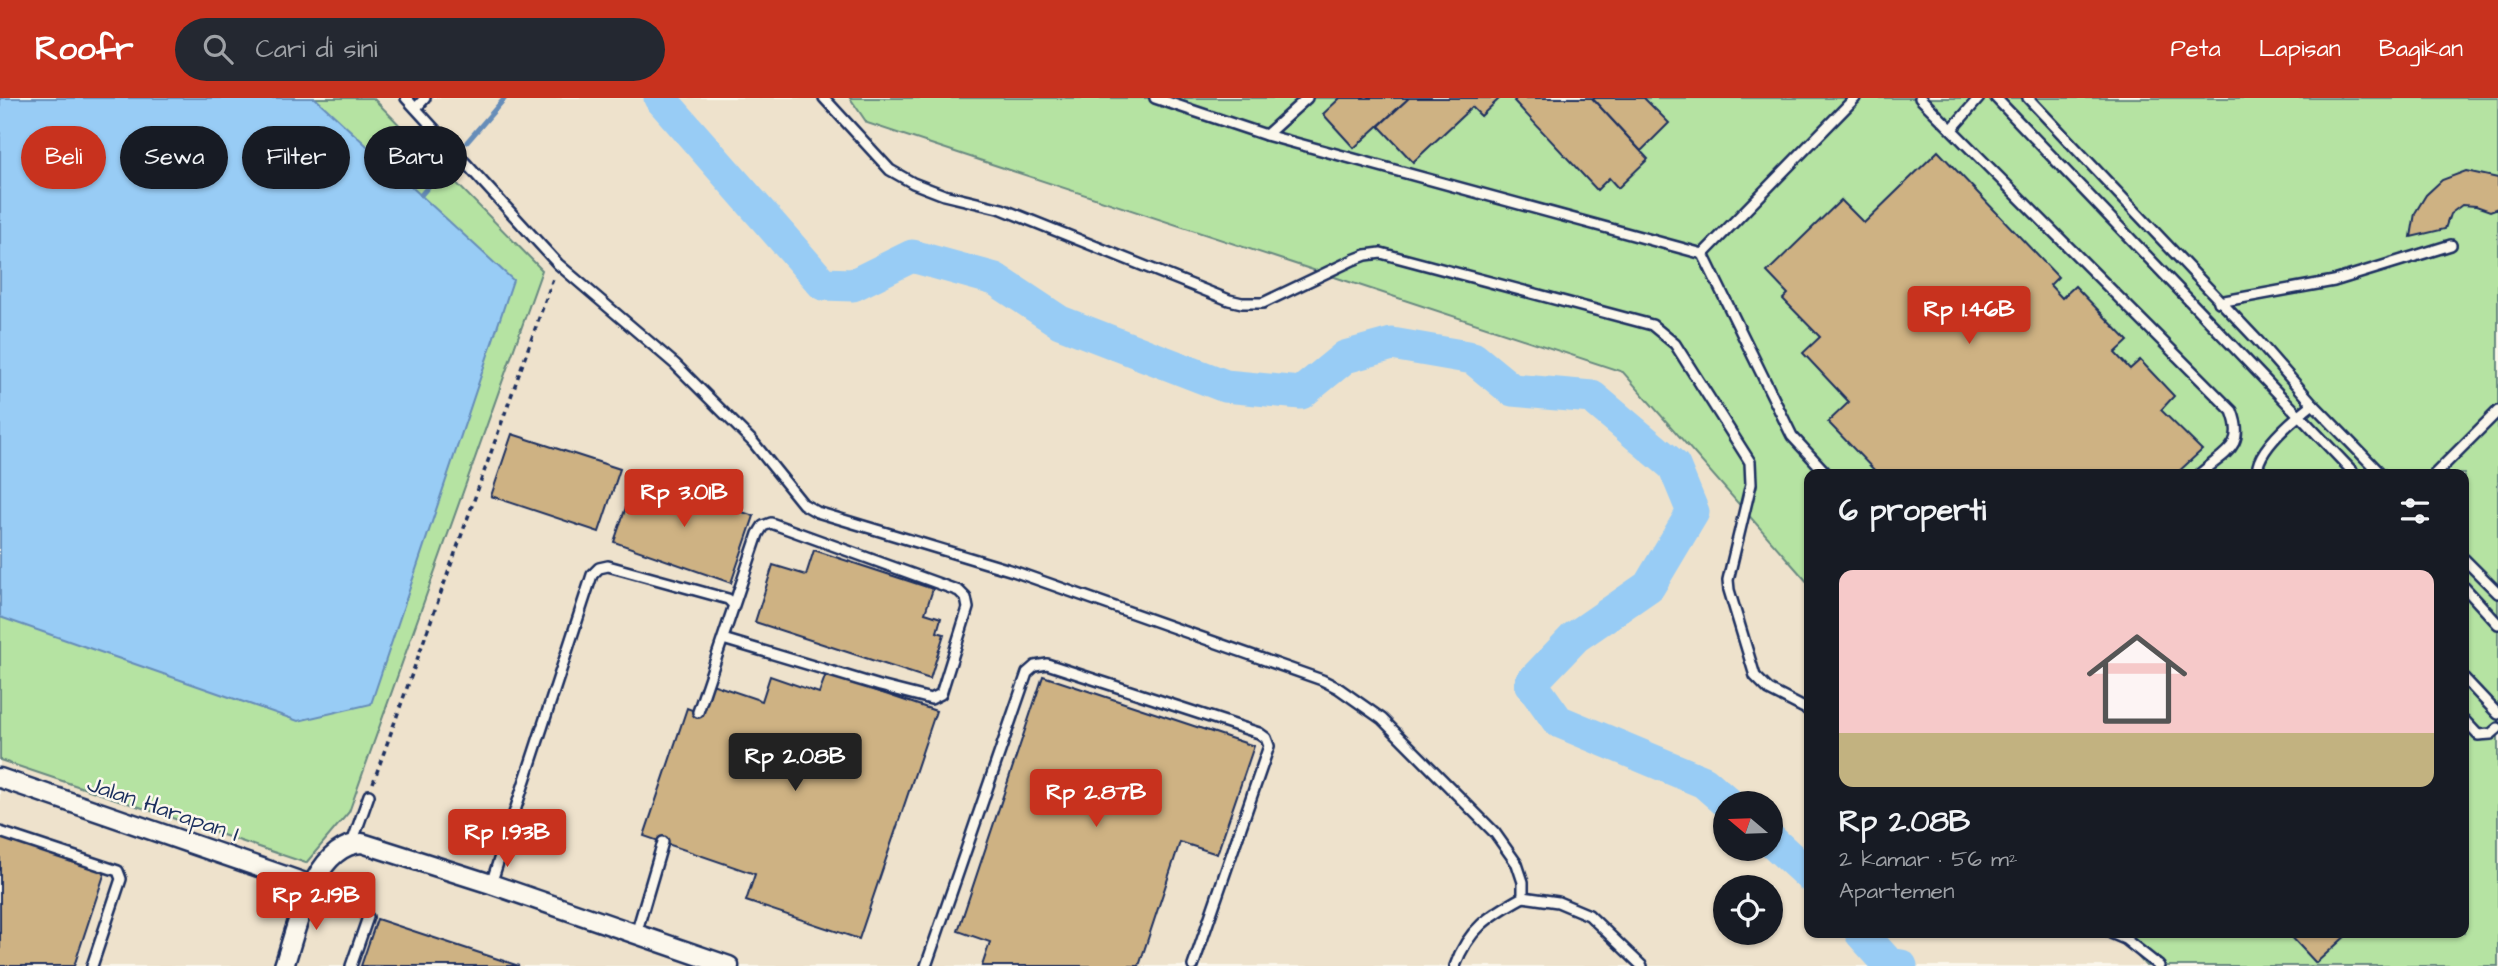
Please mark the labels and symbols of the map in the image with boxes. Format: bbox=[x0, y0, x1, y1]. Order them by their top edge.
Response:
pin: Rp 1.46B bbox=[1897, 286, 2041, 346]
pin: Rp 3.01B bbox=[612, 470, 756, 529]
pin: Rp 2.08B bbox=[723, 734, 867, 793]
street label: Jalan Harapan I bbox=[83, 768, 243, 850]
pin: Rp 2.87B bbox=[1024, 770, 1168, 829]
north arrow bbox=[1713, 791, 1783, 861]
pin: Rp 1.93B bbox=[435, 810, 579, 869]
pin: Rp 2.19B bbox=[244, 872, 388, 932]

